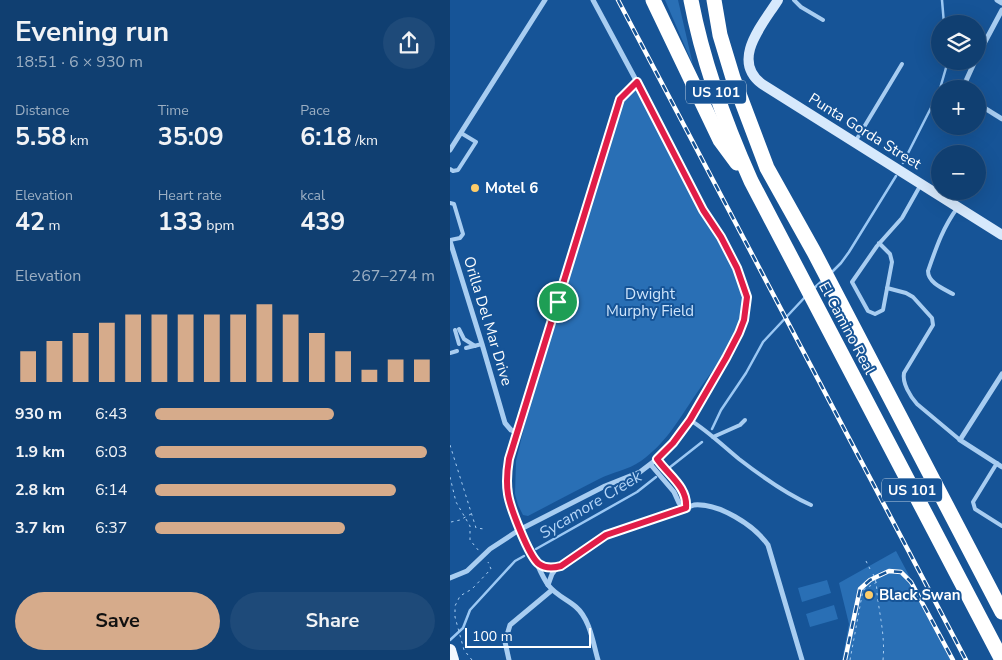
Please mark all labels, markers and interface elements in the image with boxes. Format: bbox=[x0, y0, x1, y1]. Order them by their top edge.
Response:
text: Evening run bbox=[15, 13, 169, 51]
map controls bbox=[931, 15, 986, 200]
button: layers bbox=[931, 15, 986, 70]
button: share bbox=[383, 17, 435, 69]
text: 18:51 · 6 × 930 m bbox=[15, 51, 143, 73]
road number: US 101 bbox=[686, 80, 746, 104]
button: + bbox=[931, 80, 986, 135]
street label: Punta Gorda Street bbox=[805, 88, 926, 174]
text: Distance bbox=[15, 101, 69, 120]
text: Time bbox=[158, 101, 189, 120]
text: Pace bbox=[300, 101, 330, 120]
text: 5.58 bbox=[15, 120, 66, 154]
text: 35:09 bbox=[158, 120, 224, 154]
text: 6:18 bbox=[300, 120, 352, 154]
text: km bbox=[66, 131, 89, 150]
text: /km bbox=[352, 131, 378, 150]
button: − bbox=[931, 145, 986, 200]
place label: Motel 6 bbox=[485, 178, 538, 198]
marker: Motel 6 bbox=[469, 182, 481, 194]
text: Elevation bbox=[15, 186, 73, 205]
text: Heart rate bbox=[158, 186, 222, 205]
text: kcal bbox=[300, 186, 325, 205]
text: 42 bbox=[15, 205, 45, 239]
text: 133 bbox=[158, 205, 203, 239]
text: 439 bbox=[300, 205, 345, 239]
text: m bbox=[45, 216, 61, 235]
text: bpm bbox=[203, 216, 235, 235]
street label: Orilla Del Mar Drive bbox=[459, 254, 517, 388]
text: Elevation bbox=[15, 265, 81, 287]
text: 267–274 m bbox=[352, 265, 435, 287]
street label: El Camino Real bbox=[814, 278, 880, 378]
pin bbox=[537, 281, 579, 323]
park label: Dwight Murphy Field bbox=[606, 284, 694, 321]
icon: arrive bbox=[544, 288, 572, 316]
text: 930 m bbox=[15, 403, 62, 425]
text: 6:43 bbox=[95, 403, 127, 425]
text: 1.9 km bbox=[15, 441, 65, 463]
text: 6:03 bbox=[95, 441, 127, 463]
water label: Sycamore Creek bbox=[535, 465, 647, 544]
road number: US 101 bbox=[882, 478, 942, 502]
text: 2.8 km bbox=[15, 479, 65, 501]
text: 6:14 bbox=[95, 479, 127, 501]
text: 3.7 km bbox=[15, 517, 65, 539]
text: 6:37 bbox=[95, 517, 127, 539]
place label: Black Swan bbox=[879, 585, 960, 605]
marker: Black Swan bbox=[863, 589, 875, 601]
button: Save bbox=[15, 592, 220, 650]
button: Share bbox=[230, 592, 435, 650]
scale bar bbox=[465, 625, 591, 648]
text: 100 m bbox=[472, 627, 513, 646]

